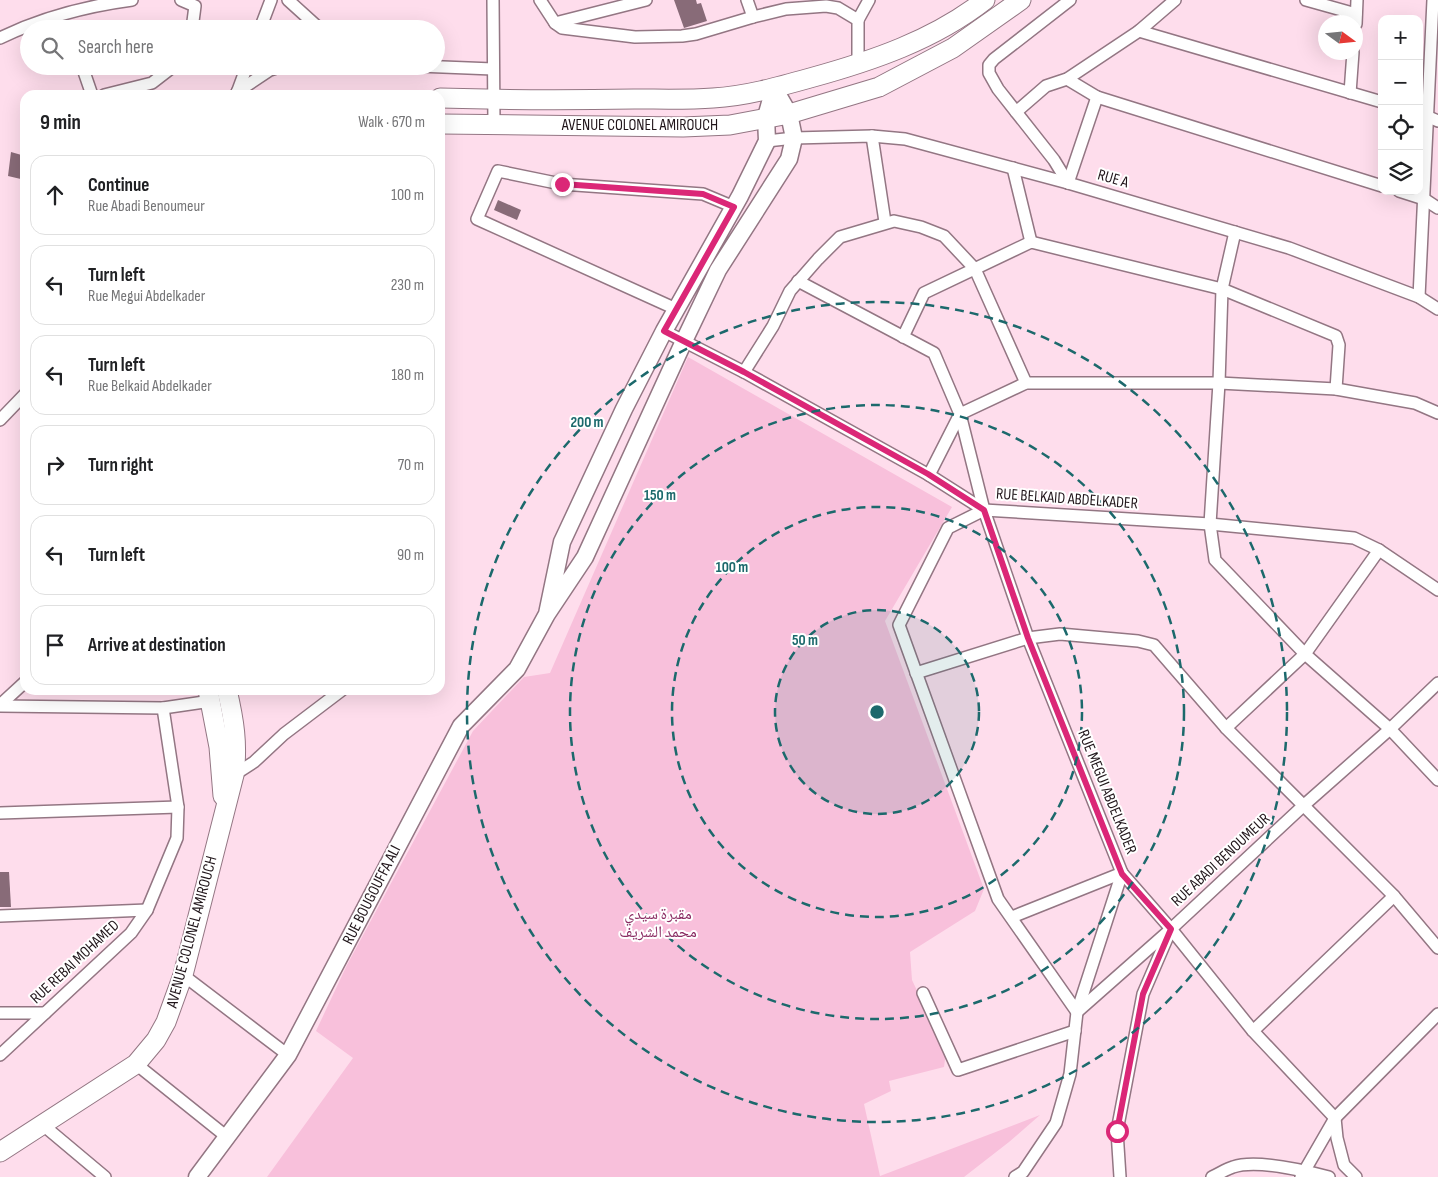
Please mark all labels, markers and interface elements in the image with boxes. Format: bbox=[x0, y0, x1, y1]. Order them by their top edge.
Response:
north arrow bbox=[1318, 15, 1363, 60]
map controls bbox=[1378, 15, 1423, 195]
button: + bbox=[1378, 15, 1423, 60]
search box bbox=[20, 20, 445, 75]
icon: search bbox=[38, 34, 66, 62]
text: Search here bbox=[78, 36, 154, 59]
button: − bbox=[1378, 60, 1423, 105]
button: locate bbox=[1378, 105, 1423, 150]
text: 9 min bbox=[40, 110, 81, 135]
text: Walk · 670 m bbox=[358, 113, 425, 132]
street label: AVENUE COLONEL AMIROUCH bbox=[561, 116, 718, 135]
button: layers bbox=[1378, 150, 1423, 195]
street label: RUE A bbox=[1095, 166, 1131, 192]
route end bbox=[551, 173, 574, 196]
text: Continue bbox=[88, 174, 149, 197]
icon: ahead bbox=[41, 181, 69, 209]
text: 100 m bbox=[391, 186, 424, 205]
text: Rue Abadi Benoumeur bbox=[88, 197, 205, 216]
text: Turn left bbox=[88, 264, 145, 287]
icon: left bbox=[41, 271, 69, 299]
text: 230 m bbox=[391, 276, 424, 295]
text: Rue Megui Abdelkader bbox=[88, 287, 205, 306]
text: Turn left bbox=[88, 354, 145, 377]
icon: left bbox=[41, 361, 69, 389]
text: 180 m bbox=[391, 366, 424, 385]
text: Rue Belkaid Abdelkader bbox=[88, 377, 212, 396]
text: 200 m bbox=[570, 413, 604, 432]
icon: right bbox=[41, 451, 69, 479]
text: Turn right bbox=[88, 454, 153, 477]
text: 70 m bbox=[398, 456, 424, 475]
street label: RUE BELKAID ABDELKADER bbox=[995, 485, 1139, 513]
text: 150 m bbox=[644, 486, 676, 505]
icon: left bbox=[41, 541, 69, 569]
text: Turn left bbox=[88, 544, 145, 567]
text: 90 m bbox=[397, 546, 424, 565]
text: 100 m bbox=[716, 558, 748, 577]
icon: arrive bbox=[41, 631, 69, 659]
text: 50 m bbox=[792, 631, 818, 650]
text: Arrive at destination bbox=[88, 634, 226, 657]
centre of rings bbox=[868, 703, 886, 721]
street label: RUE MEGUI ABDELKADER bbox=[1073, 727, 1141, 857]
street label: RUE ABADI BENOUMEUR bbox=[1168, 809, 1274, 911]
street label: RUE BOUGOUFFA ALI bbox=[339, 842, 405, 948]
street label: AVENUE COLONEL AMIROUCH bbox=[162, 854, 221, 1011]
park label: مقبرة سيدي محمد الشريف bbox=[619, 905, 697, 942]
street label: RUE REBAI MOHAMED bbox=[27, 916, 123, 1008]
route start bbox=[1106, 1120, 1129, 1143]

